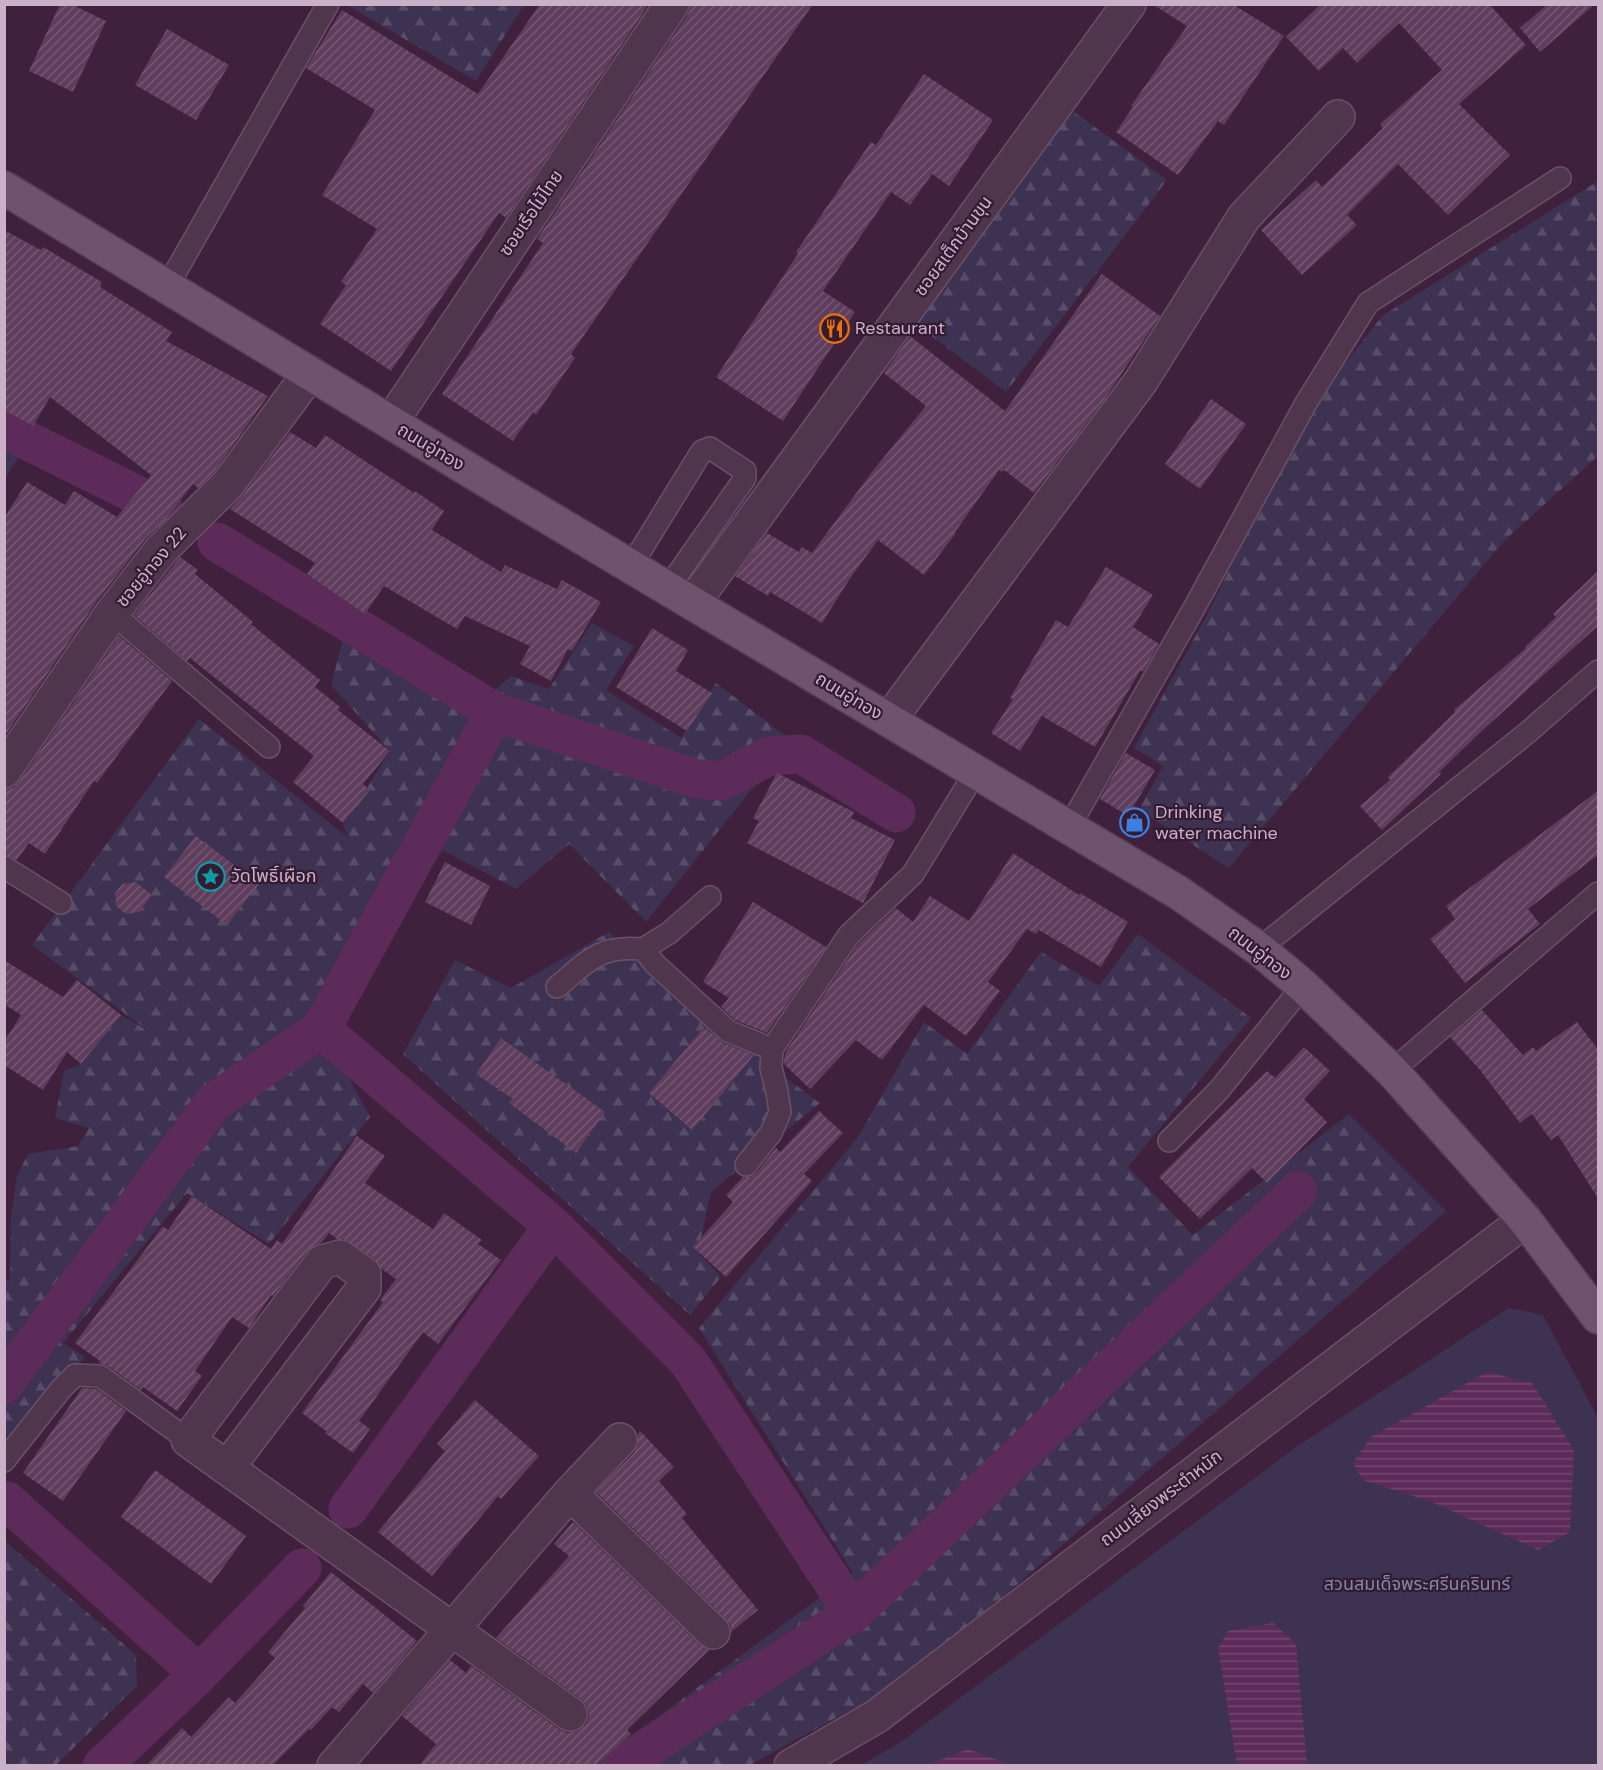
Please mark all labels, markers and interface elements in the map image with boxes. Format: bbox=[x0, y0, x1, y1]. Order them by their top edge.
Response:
street label: ซอยเรือไม้ไทย bbox=[493, 165, 569, 261]
street label: ซอยสเต็กบ้านขุน bbox=[908, 191, 998, 301]
restaurant icon: Restaurant bbox=[818, 312, 850, 344]
place label: Restaurant bbox=[855, 316, 945, 340]
street label: ถนนอู่ทอง bbox=[393, 418, 469, 476]
street label: ซอยอู่ทอง 22 bbox=[110, 522, 192, 612]
street label: ถนนอู่ทอง bbox=[811, 667, 887, 725]
place label: Drinking water machine bbox=[1155, 800, 1278, 845]
shop icon: Drinking water machine bbox=[1118, 806, 1150, 838]
place icon: วัดโพธิ์เผือก bbox=[194, 860, 226, 892]
place label: วัดโพธิ์เผือก bbox=[231, 864, 317, 888]
street label: ถนนอู่ทอง bbox=[1223, 921, 1297, 985]
street label: ถนนเลี่ยงพระตำหนัก bbox=[1094, 1443, 1227, 1552]
park label: สวนสมเด็จพระศรีนครินทร์ bbox=[1324, 1572, 1511, 1596]

